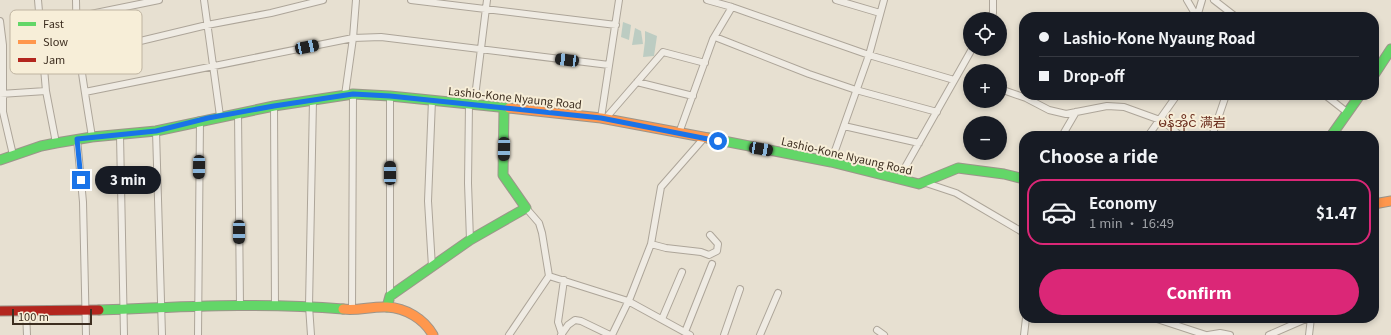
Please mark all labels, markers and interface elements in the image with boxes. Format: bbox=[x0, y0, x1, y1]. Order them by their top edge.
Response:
legend bbox=[10, 10, 142, 74]
map controls bbox=[963, 12, 1007, 160]
button: locate bbox=[963, 12, 1007, 56]
text: Fast bbox=[43, 15, 64, 31]
text: Lashio-Kone Nyaung Road bbox=[1063, 27, 1256, 48]
text: Slow bbox=[43, 33, 68, 49]
car bbox=[294, 39, 320, 55]
text: Jam bbox=[43, 51, 65, 67]
car bbox=[554, 53, 580, 67]
button: + bbox=[963, 64, 1007, 108]
text: Drop-off bbox=[1063, 65, 1125, 86]
street label: Lashio-Kone Nyaung Road bbox=[447, 82, 583, 112]
district label: မန်အိုင် 满岩 bbox=[1158, 112, 1226, 133]
button: − bbox=[963, 116, 1007, 160]
route start bbox=[709, 132, 727, 150]
street label: Lashio-Kone Nyaung Road bbox=[780, 132, 914, 178]
car bbox=[498, 137, 510, 161]
car bbox=[748, 141, 774, 157]
text: Choose a ride bbox=[1039, 142, 1158, 168]
car bbox=[193, 155, 205, 179]
car bbox=[384, 161, 396, 185]
callout: 3 min bbox=[95, 166, 161, 194]
text: 3 min bbox=[110, 170, 146, 189]
route end bbox=[72, 171, 90, 189]
text: Economy bbox=[1089, 192, 1157, 213]
icon: car bbox=[1041, 194, 1077, 230]
text: $1.47 bbox=[1316, 202, 1357, 223]
text: 1 min · 16:49 bbox=[1089, 213, 1174, 232]
car bbox=[233, 220, 245, 244]
button: Confirm bbox=[1039, 269, 1359, 315]
scale bar bbox=[12, 307, 92, 326]
text: 100 m bbox=[18, 308, 49, 324]

